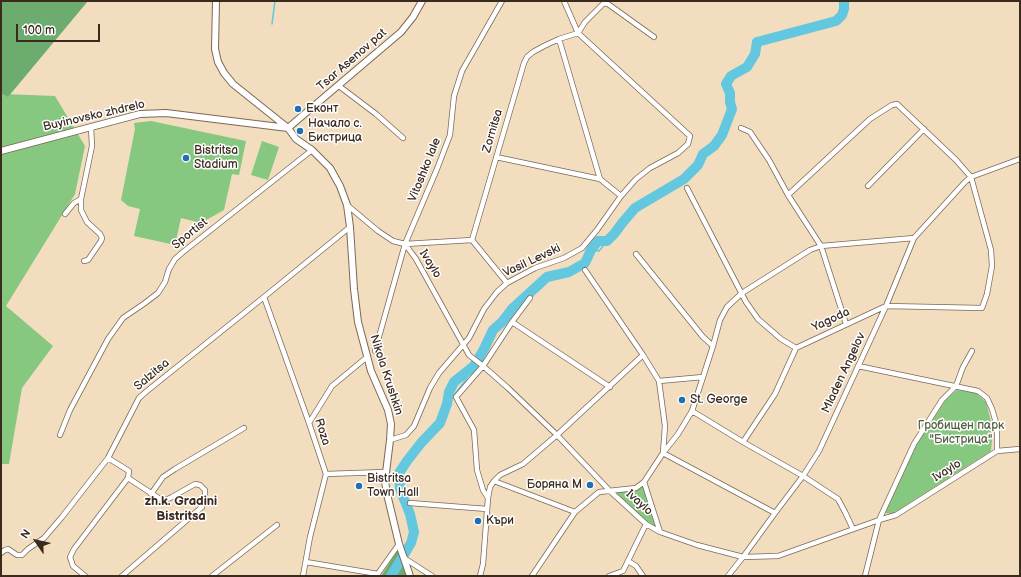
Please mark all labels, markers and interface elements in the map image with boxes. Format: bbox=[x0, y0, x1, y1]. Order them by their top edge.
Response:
scale bar bbox=[18, 16, 102, 42]
text: 100 m bbox=[23, 23, 55, 38]
street label: Tsar Asenov pat bbox=[314, 26, 390, 94]
street label: Buyinovsko zhdrelo bbox=[42, 97, 146, 135]
place label: Еконт bbox=[306, 102, 339, 116]
marker: Еконт bbox=[293, 104, 303, 114]
street label: Zornitsa bbox=[480, 108, 506, 154]
place label: Начало с. Бистрица bbox=[308, 117, 362, 145]
marker: Начало с. Бистрица bbox=[295, 126, 305, 136]
street label: Vitoshko lale bbox=[406, 136, 444, 204]
place label: Bistritsa Stadium bbox=[194, 144, 238, 172]
marker: Bistritsa Stadium bbox=[181, 153, 191, 163]
street label: Sportist bbox=[169, 215, 211, 253]
street label: Vasil Levski bbox=[501, 241, 563, 281]
street label: Ivaylo bbox=[416, 247, 444, 281]
street label: Yagoda bbox=[810, 305, 852, 335]
street label: Mladen Angelov bbox=[819, 331, 869, 415]
street label: Nikola Krushkin bbox=[366, 333, 406, 417]
street label: Salzitsa bbox=[131, 356, 173, 394]
place label: St. George bbox=[690, 393, 748, 407]
marker: St. George bbox=[677, 395, 687, 405]
street label: Roza bbox=[311, 417, 333, 447]
park label: Гробищен парк "Бистрица" bbox=[918, 419, 1004, 447]
street label: Ivaylo bbox=[930, 457, 964, 485]
place label: Bistritsa Town Hall bbox=[367, 472, 419, 500]
place label: Боряна М bbox=[527, 478, 582, 492]
marker: Боряна М bbox=[585, 480, 595, 490]
marker: Bistritsa Town Hall bbox=[354, 481, 364, 491]
street label: Ivaylo bbox=[623, 487, 655, 519]
district label: zh.k. Gradini Bistritsa bbox=[145, 494, 217, 525]
place label: Къри bbox=[486, 514, 514, 528]
marker: Къри bbox=[473, 516, 483, 526]
north arrow bbox=[16, 521, 56, 561]
text: N bbox=[18, 527, 33, 541]

